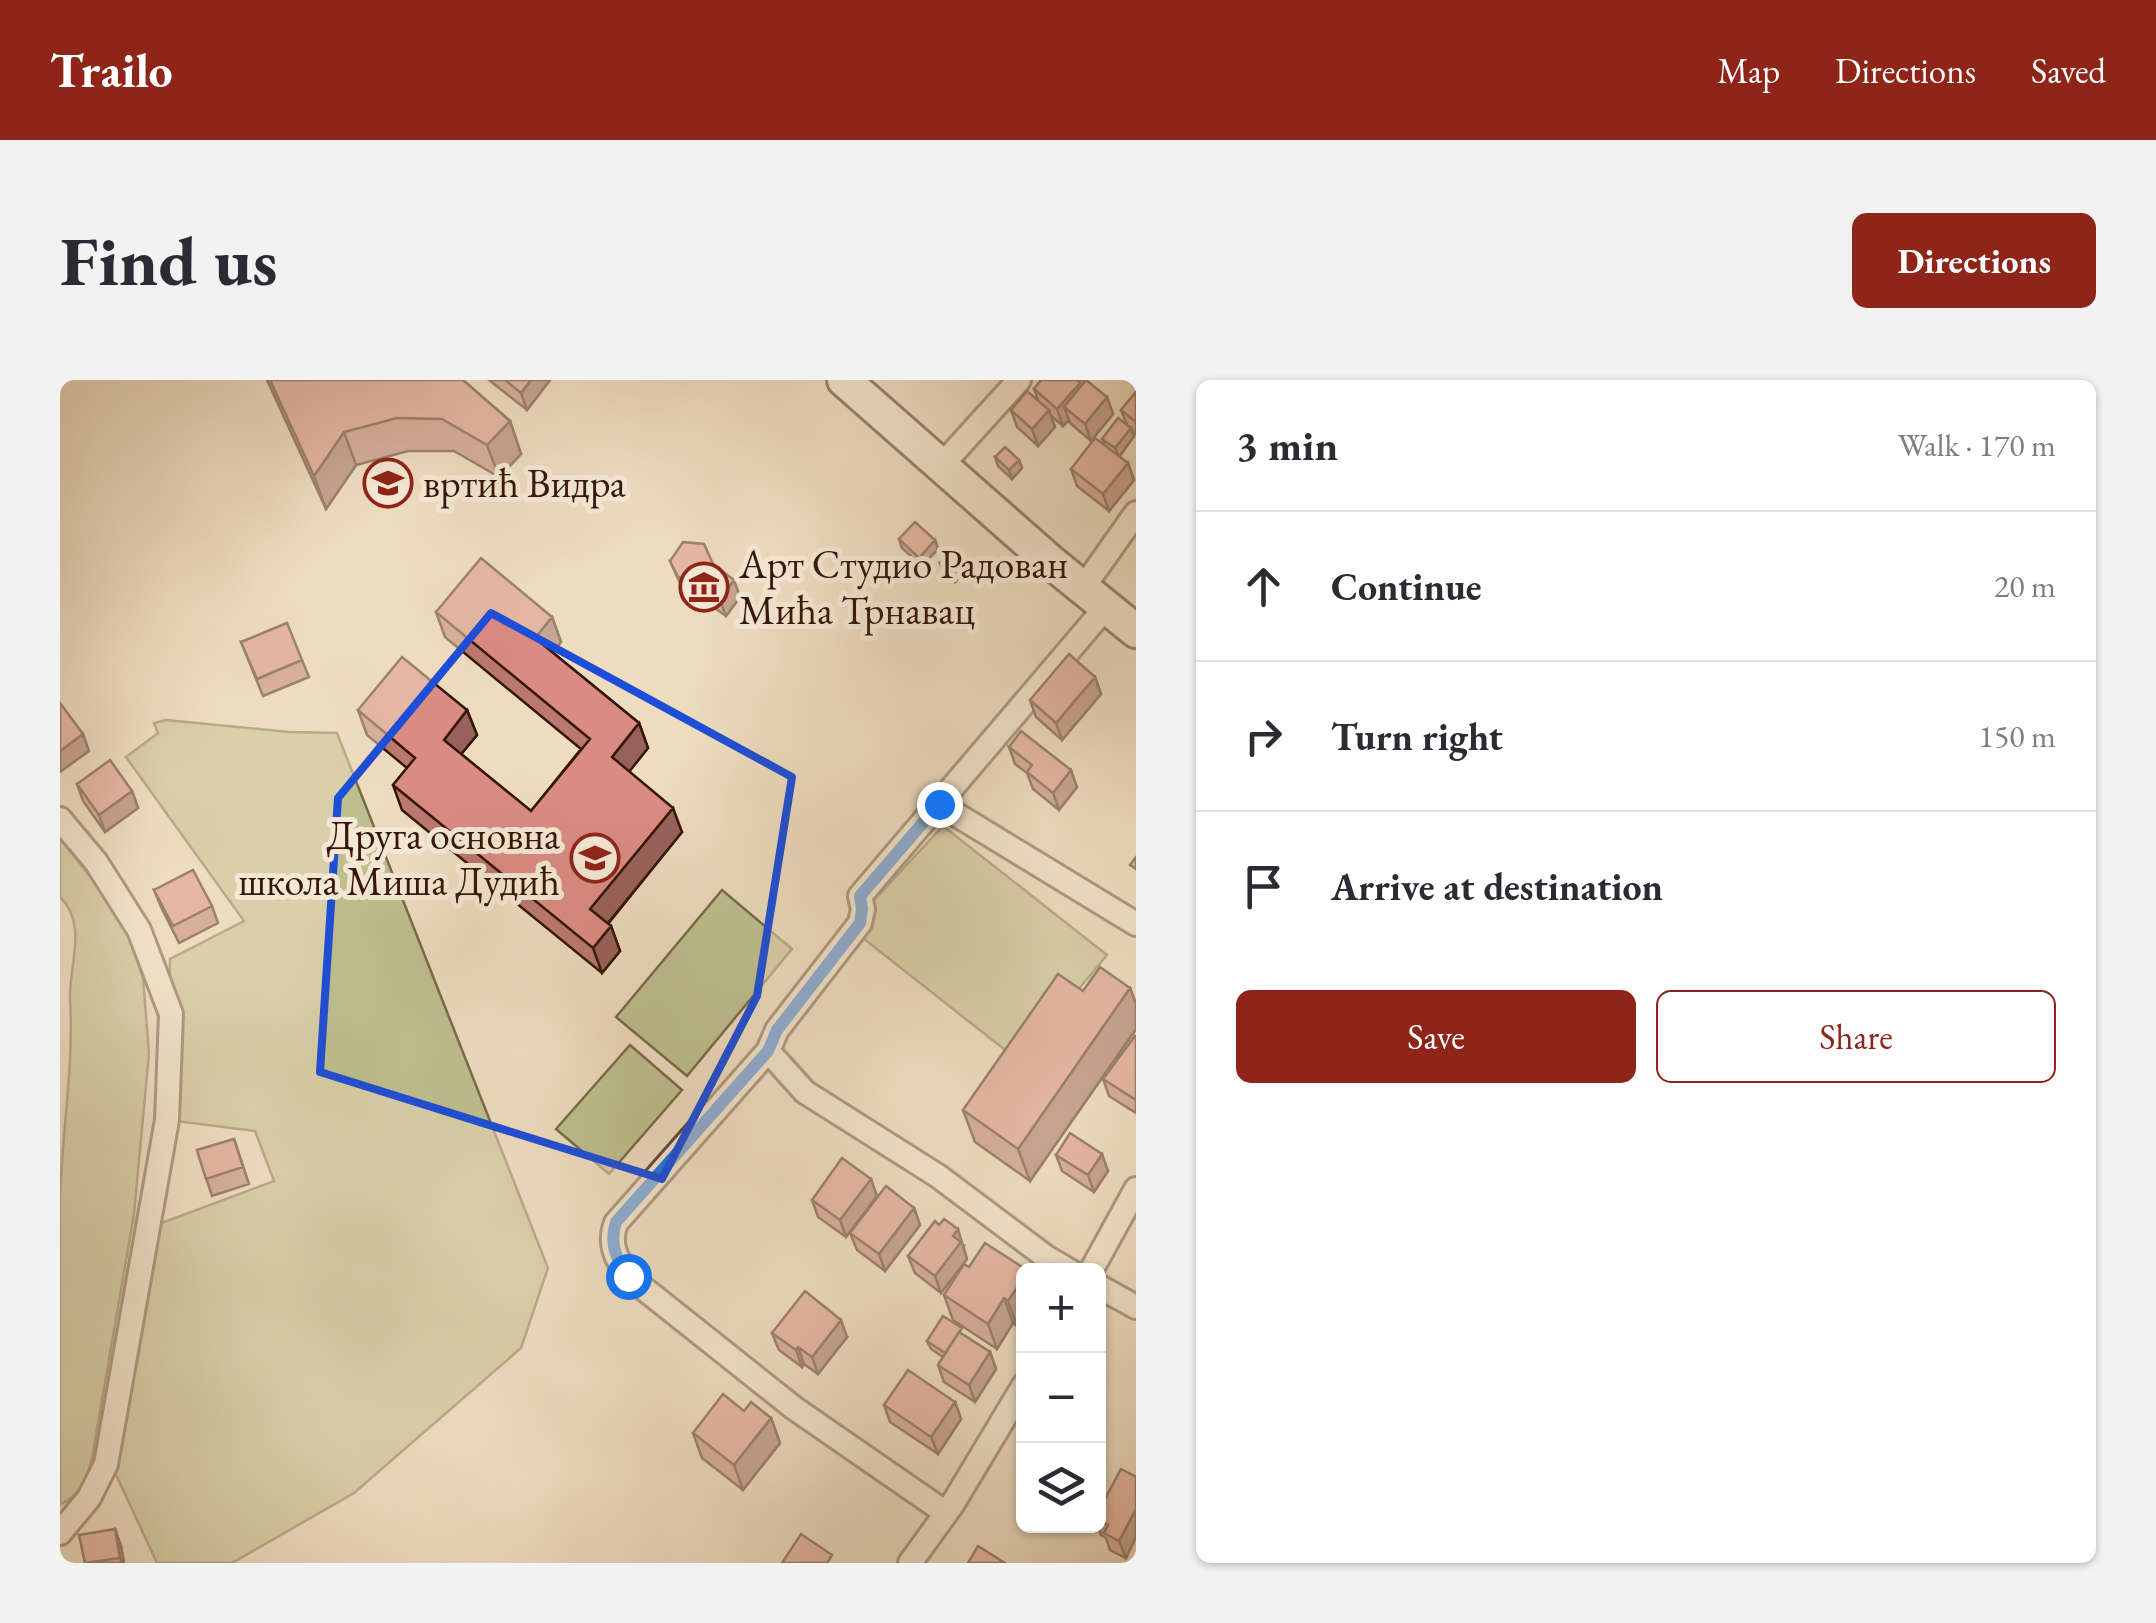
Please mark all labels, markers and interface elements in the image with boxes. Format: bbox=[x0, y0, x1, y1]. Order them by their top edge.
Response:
text: Trailo bbox=[50, 39, 173, 101]
text: Map bbox=[1717, 48, 1780, 93]
text: Directions bbox=[1835, 48, 1976, 93]
text: Saved bbox=[2031, 48, 2106, 93]
button: Directions bbox=[1852, 213, 2096, 308]
text: Find us bbox=[60, 215, 278, 306]
text: 3 min bbox=[1236, 418, 1338, 473]
text: Walk · 170 m bbox=[1898, 424, 2056, 466]
school or university icon: вртић Видра bbox=[362, 457, 414, 509]
place label: вртић Видра bbox=[423, 457, 626, 509]
place label: Арт Студио Радован Мића Трнавац bbox=[738, 538, 1068, 636]
icon: ahead bbox=[1236, 559, 1291, 614]
museum icon: Арт Студио Радован Мића Трнавац bbox=[678, 561, 730, 613]
text: Continue bbox=[1331, 562, 1482, 611]
text: 20 m bbox=[1994, 565, 2056, 607]
icon: right bbox=[1236, 709, 1291, 764]
text: Turn right bbox=[1331, 712, 1503, 761]
text: 150 m bbox=[1979, 715, 2056, 757]
route end bbox=[917, 782, 963, 828]
place label: Друга основна школа Миша Дудић bbox=[238, 809, 560, 907]
school or university icon: Друга основна школа Миша Дудић bbox=[569, 832, 621, 884]
icon: arrive bbox=[1236, 859, 1291, 914]
text: Arrive at destination bbox=[1331, 862, 1663, 911]
button: Save bbox=[1236, 990, 1636, 1083]
button: Share bbox=[1656, 990, 2056, 1083]
route start bbox=[606, 1254, 652, 1300]
map controls bbox=[1016, 1263, 1106, 1533]
button: + bbox=[1016, 1263, 1106, 1353]
button: − bbox=[1016, 1353, 1106, 1443]
button: layers bbox=[1016, 1443, 1106, 1533]

